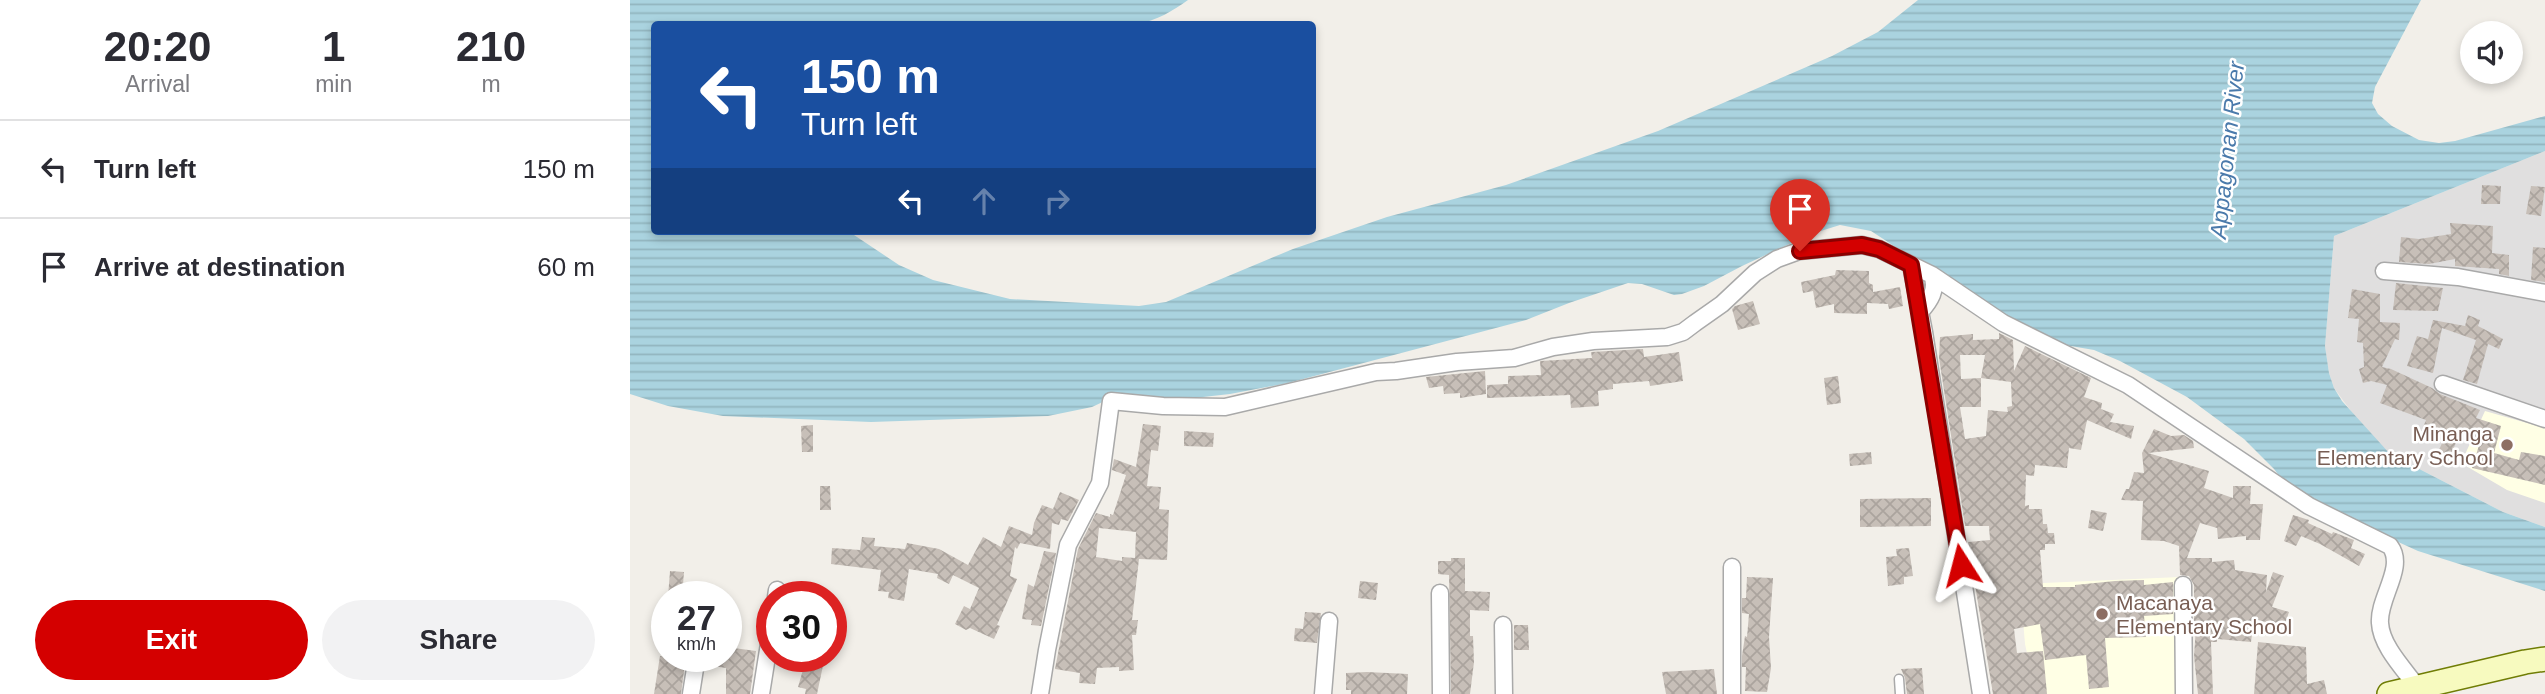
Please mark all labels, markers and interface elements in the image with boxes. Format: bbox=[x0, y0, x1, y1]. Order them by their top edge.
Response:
map controls bbox=[2460, 21, 2523, 84]
button: sound bbox=[2460, 21, 2523, 84]
text: 20:20 bbox=[104, 23, 211, 70]
text: 1 bbox=[322, 23, 345, 70]
text: 210 bbox=[456, 23, 526, 70]
icon: left bbox=[686, 49, 777, 140]
text: 150 m bbox=[801, 49, 940, 103]
water label: Appagonan River bbox=[2205, 59, 2249, 242]
text: Arrival bbox=[125, 71, 190, 97]
text: min bbox=[315, 71, 352, 97]
text: m bbox=[482, 71, 501, 97]
text: Turn left bbox=[801, 106, 917, 142]
icon: left bbox=[35, 150, 73, 188]
text: Turn left bbox=[94, 154, 196, 184]
text: 150 m bbox=[523, 154, 595, 184]
pin bbox=[1770, 179, 1830, 251]
icon: left bbox=[892, 182, 930, 220]
icon: ahead bbox=[965, 182, 1003, 220]
icon: right bbox=[1038, 182, 1076, 220]
icon: arrive bbox=[1781, 190, 1819, 228]
icon: arrive bbox=[35, 248, 73, 286]
text: Arrive at destination bbox=[94, 252, 345, 282]
text: 60 m bbox=[537, 252, 595, 282]
place label: Minanga Elementary School bbox=[2317, 422, 2493, 469]
marker: Minanga Elementary School bbox=[2499, 437, 2515, 453]
position arrow bbox=[1924, 528, 1998, 602]
speed limit sign: 30 bbox=[756, 581, 847, 672]
place label: Macanaya Elementary School bbox=[2116, 591, 2292, 638]
text: 27 bbox=[677, 598, 716, 637]
button: Exit bbox=[35, 600, 308, 680]
button: Share bbox=[322, 600, 595, 680]
marker: Macanaya Elementary School bbox=[2094, 606, 2110, 622]
text: km/h bbox=[677, 634, 716, 654]

